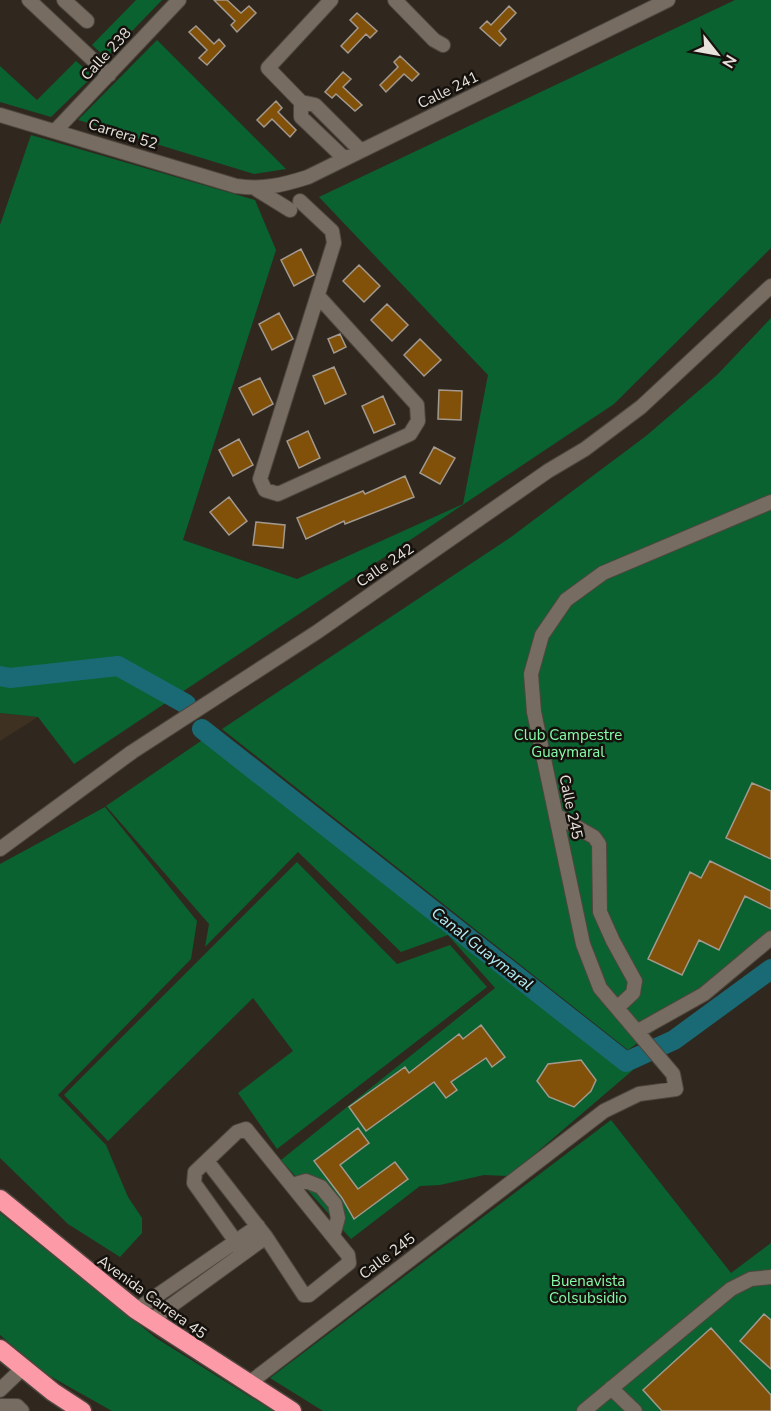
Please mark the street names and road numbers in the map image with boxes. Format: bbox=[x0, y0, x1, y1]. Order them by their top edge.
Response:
street label: Calle 238 bbox=[76, 23, 136, 85]
street label: Calle 241 bbox=[414, 67, 482, 113]
street label: Carrera 52 bbox=[86, 114, 160, 154]
street label: Calle 242 bbox=[352, 538, 418, 592]
street label: Calle 245 bbox=[554, 773, 588, 841]
street label: Calle 245 bbox=[355, 1228, 419, 1284]
street label: Avenida Carrera 45 bbox=[93, 1251, 211, 1343]

